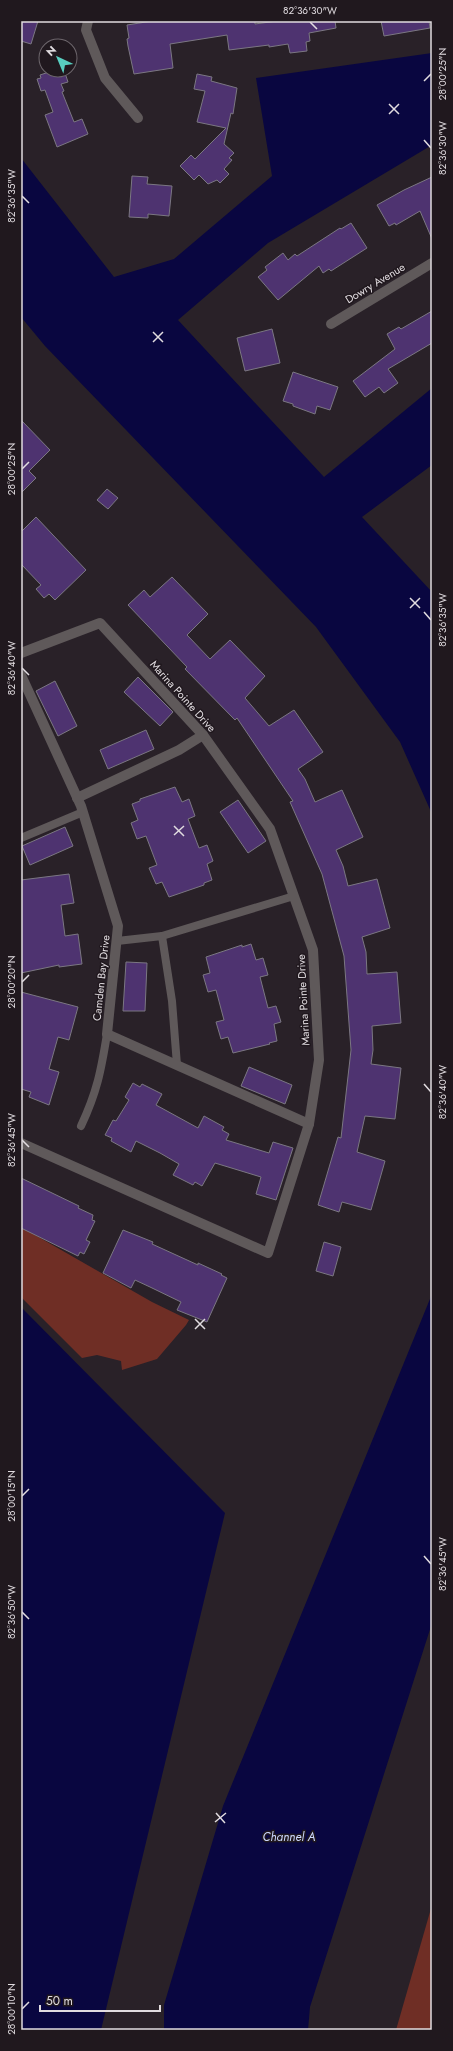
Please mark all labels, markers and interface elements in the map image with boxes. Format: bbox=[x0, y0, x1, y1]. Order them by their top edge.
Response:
text: 82°36'30"W bbox=[283, 3, 337, 18]
north arrow bbox=[38, 38, 78, 78]
text: N bbox=[42, 42, 60, 60]
text: 28°00'25"N bbox=[435, 48, 450, 100]
text: 82°36'30"W bbox=[435, 121, 450, 175]
text: 82°36'35"W bbox=[4, 169, 19, 223]
street label: Dowry Avenue bbox=[342, 259, 408, 307]
text: 28°00'25"N bbox=[4, 443, 19, 495]
text: 82°36'35"W bbox=[435, 593, 450, 647]
text: 82°36'40"W bbox=[4, 641, 19, 695]
street label: Marina Pointe Drive bbox=[146, 657, 220, 736]
street label: Camden Bay Drive bbox=[89, 934, 114, 1022]
street label: Marina Pointe Drive bbox=[293, 954, 313, 1046]
text: 28°00'20"N bbox=[4, 956, 19, 1008]
text: 82°36'40"W bbox=[435, 1065, 450, 1119]
text: 82°36'45"W bbox=[4, 1113, 19, 1167]
text: 28°00'15"N bbox=[4, 1470, 19, 1522]
text: 82°36'45"W bbox=[435, 1537, 450, 1591]
text: 82°36'50"W bbox=[4, 1585, 19, 1639]
water label: Channel A bbox=[263, 1828, 316, 1846]
text: 28°00'10"N bbox=[4, 1983, 19, 2035]
scale bar bbox=[40, 1987, 160, 2013]
text: 50 m bbox=[46, 1992, 73, 2010]

